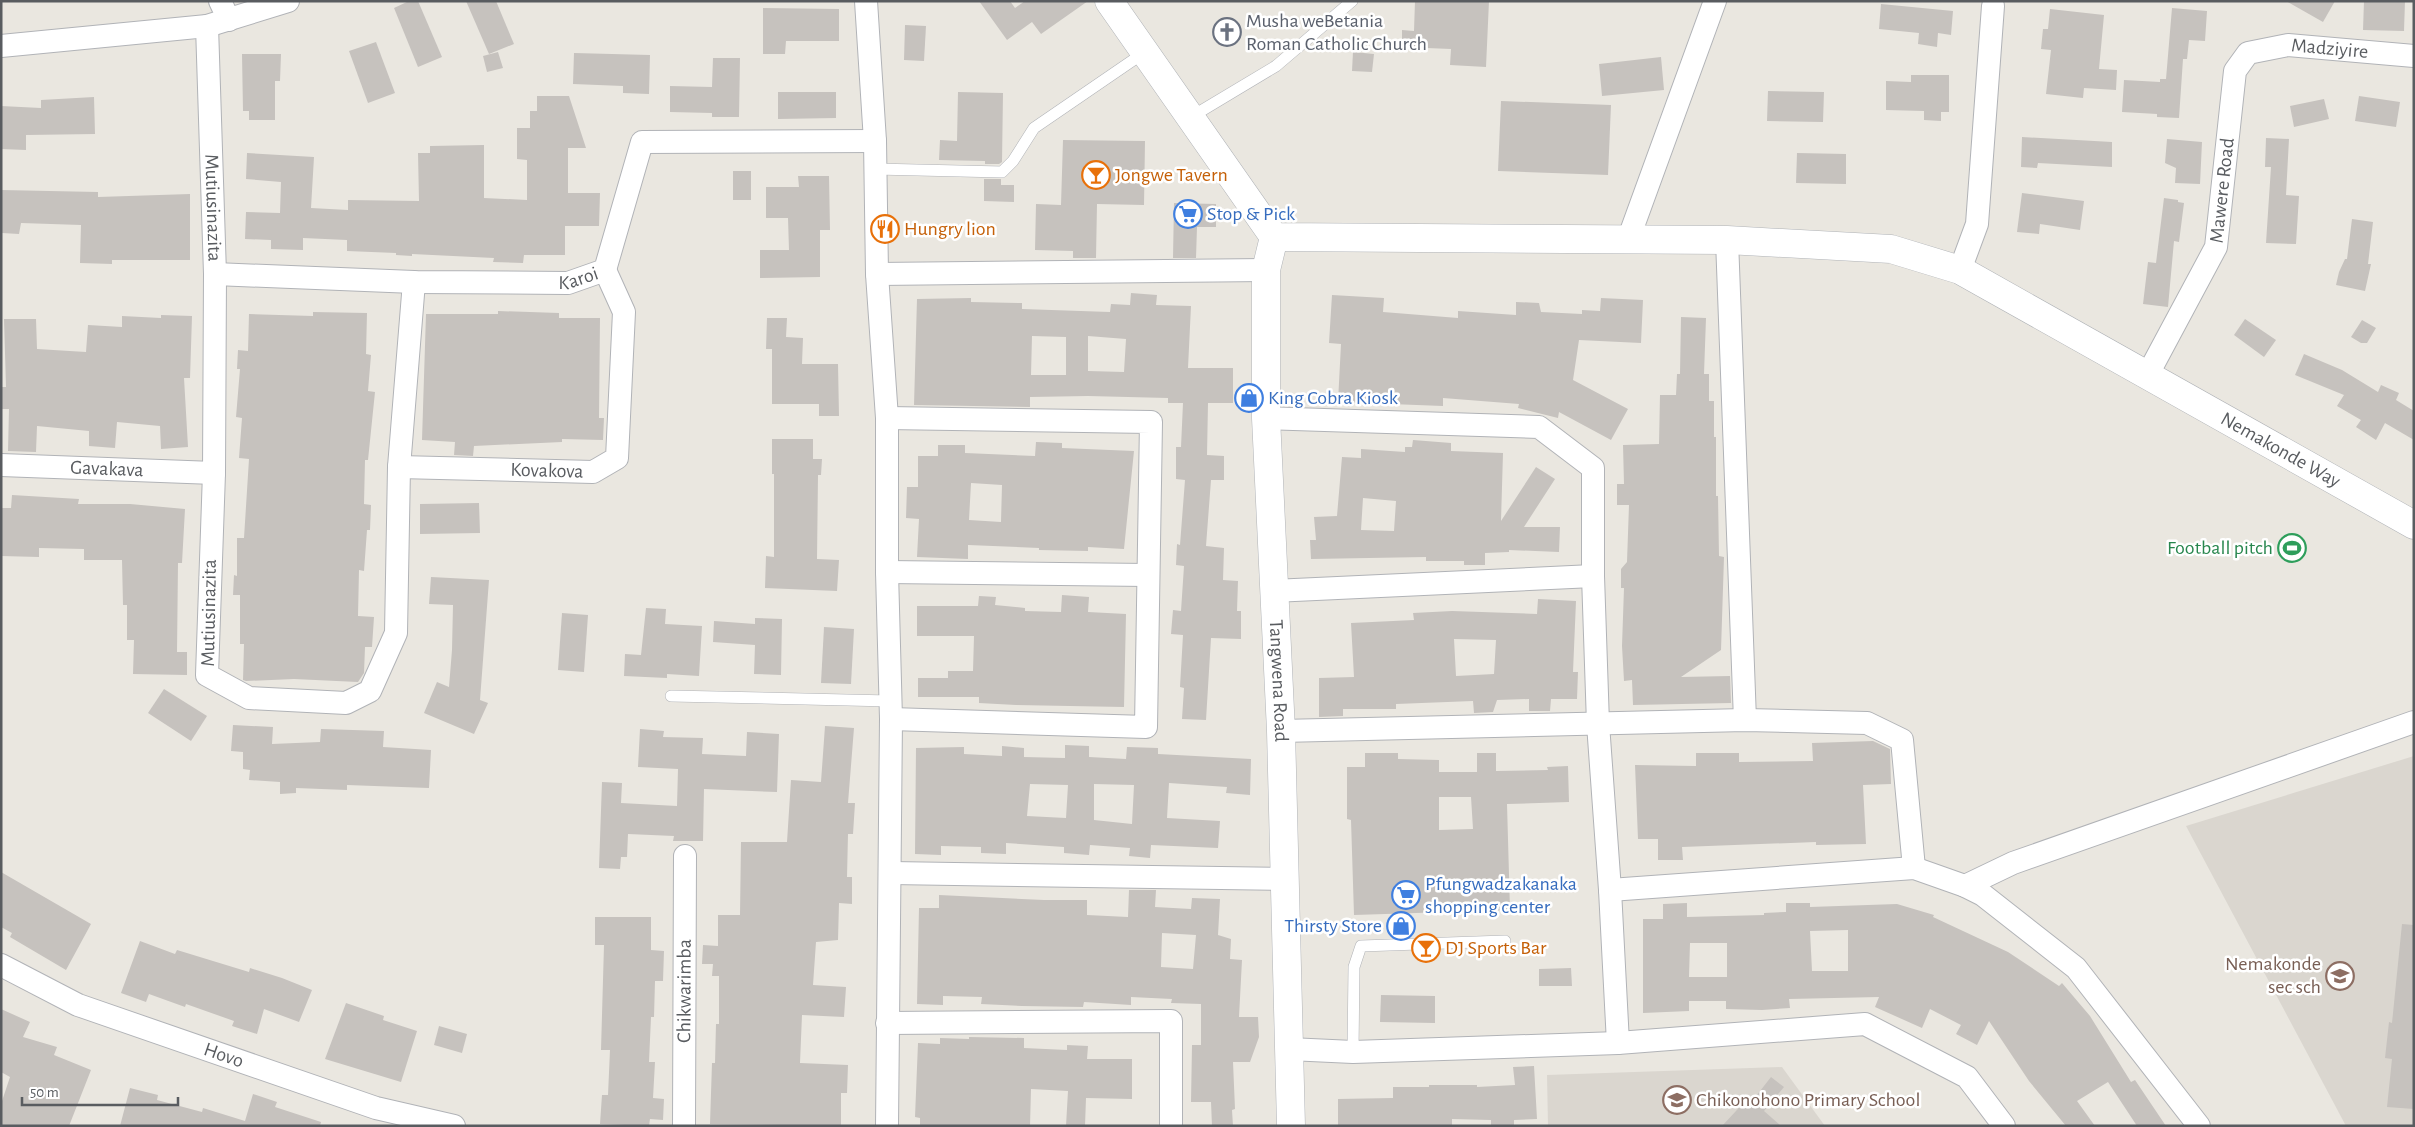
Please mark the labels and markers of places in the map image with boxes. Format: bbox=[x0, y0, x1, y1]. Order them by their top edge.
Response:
place label: Musha weBetania Roman Catholic Church bbox=[1246, 11, 1427, 54]
church icon: Musha weBetania Roman Catholic Church bbox=[1212, 17, 1242, 47]
bar icon: Jongwe Tavern bbox=[1081, 160, 1111, 190]
place label: Jongwe Tavern bbox=[1115, 165, 1228, 185]
supermarket icon: Stop & Pick bbox=[1173, 199, 1203, 229]
place label: Stop & Pick bbox=[1207, 204, 1295, 224]
restaurant icon: Hungry lion bbox=[870, 214, 900, 244]
place label: Hungry lion bbox=[904, 219, 996, 239]
shop icon: King Cobra Kiosk bbox=[1234, 383, 1264, 413]
place label: King Cobra Kiosk bbox=[1268, 388, 1398, 408]
sports icon: Football pitch bbox=[2277, 533, 2307, 563]
place label: Football pitch bbox=[2167, 538, 2273, 558]
place label: Pfungwadzakanaka shopping center bbox=[1425, 874, 1577, 917]
supermarket icon: Pfungwadzakanaka shopping center bbox=[1391, 880, 1421, 910]
shop icon: Thirsty Store bbox=[1386, 911, 1416, 941]
place label: Thirsty Store bbox=[1284, 916, 1382, 936]
bar icon: DJ Sports Bar bbox=[1411, 933, 1441, 963]
place label: DJ Sports Bar bbox=[1445, 938, 1547, 958]
place label: Nemakonde sec sch bbox=[2225, 954, 2321, 997]
school or university icon: Nemakonde sec sch bbox=[2325, 961, 2355, 991]
school or university icon: Chikonohono Primary School bbox=[1662, 1085, 1692, 1115]
place label: Chikonohono Primary School bbox=[1696, 1090, 1920, 1110]

